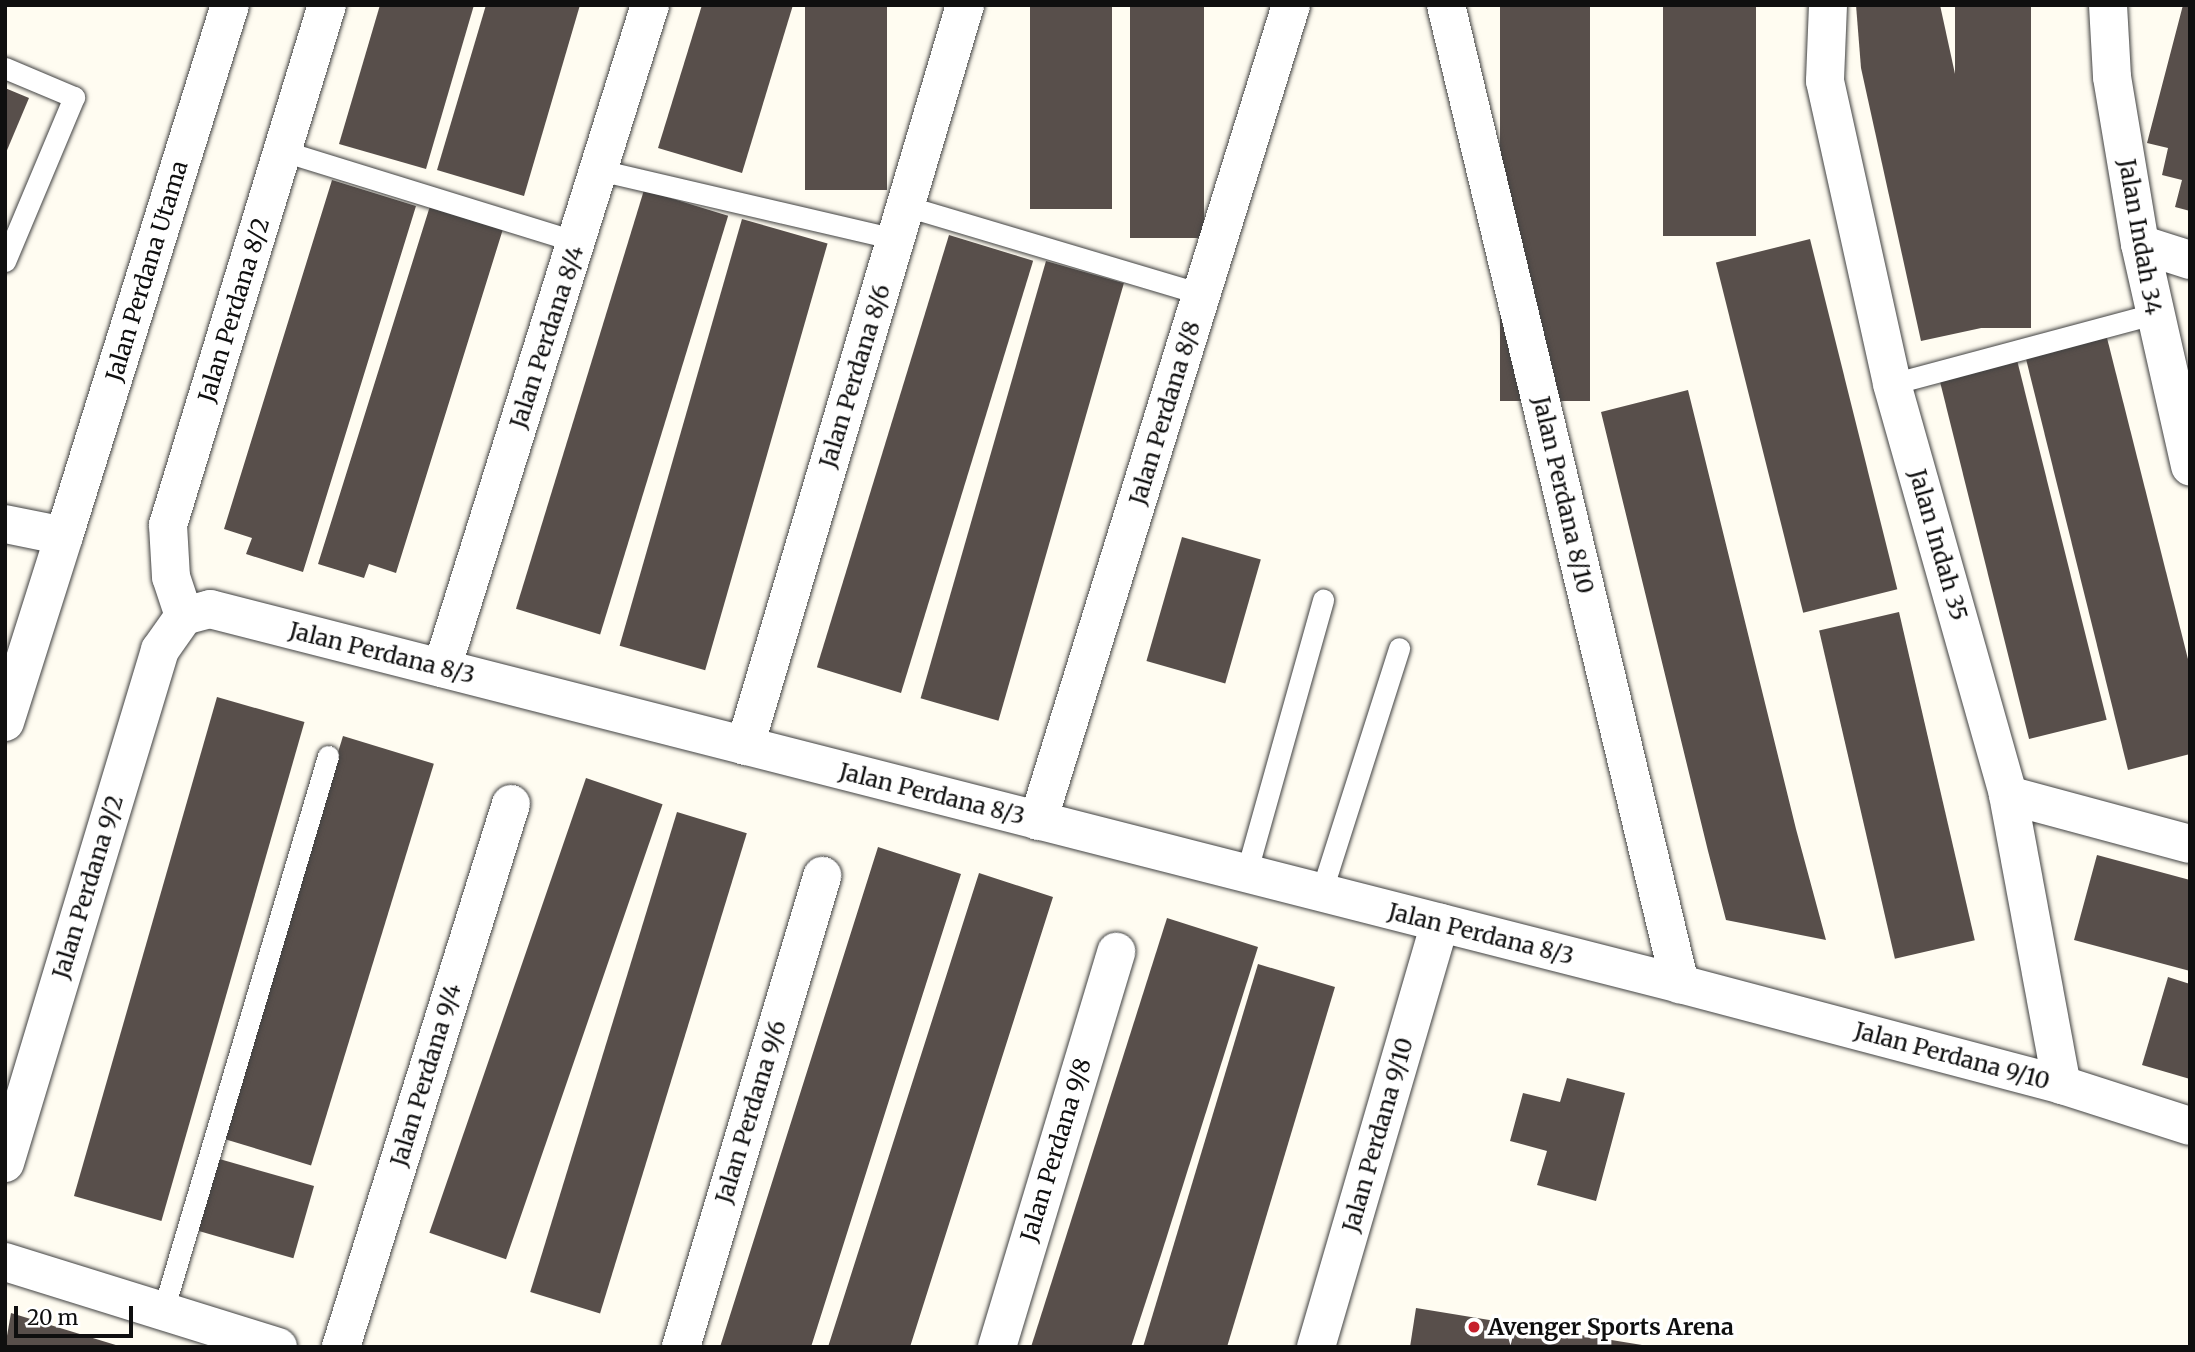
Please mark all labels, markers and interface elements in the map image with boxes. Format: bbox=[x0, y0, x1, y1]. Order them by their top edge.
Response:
street label: Jalan Perdana Utama bbox=[100, 157, 194, 385]
street label: Jalan Indah 34 bbox=[2113, 157, 2167, 317]
street label: Jalan Perdana 8/2 bbox=[193, 215, 275, 405]
street label: Jalan Perdana 8/4 bbox=[504, 242, 590, 432]
street label: Jalan Perdana 8/6 bbox=[814, 281, 896, 471]
street label: Jalan Perdana 8/8 bbox=[1124, 318, 1206, 508]
street label: Jalan Perdana 8/10 bbox=[1527, 394, 1599, 596]
street label: Jalan Indah 35 bbox=[1903, 466, 1973, 624]
street label: Jalan Perdana 8/3 bbox=[286, 617, 478, 689]
street label: Jalan Perdana 8/3 bbox=[836, 758, 1028, 830]
street label: Jalan Perdana 9/2 bbox=[47, 792, 129, 982]
street label: Jalan Perdana 8/3 bbox=[1385, 898, 1577, 970]
street label: Jalan Perdana 9/4 bbox=[385, 980, 467, 1170]
street label: Jalan Perdana 9/6 bbox=[710, 1017, 792, 1207]
street label: Jalan Perdana 9/10 bbox=[1851, 1017, 2053, 1095]
street label: Jalan Perdana 9/10 bbox=[1337, 1035, 1419, 1235]
street label: Jalan Perdana 9/8 bbox=[1015, 1055, 1097, 1245]
scale bar bbox=[18, 1292, 136, 1336]
text: 20 m bbox=[27, 1304, 78, 1331]
place label: Avenger Sports Arena bbox=[1488, 1313, 1734, 1341]
marker: Avenger Sports Arena bbox=[1466, 1319, 1482, 1335]

